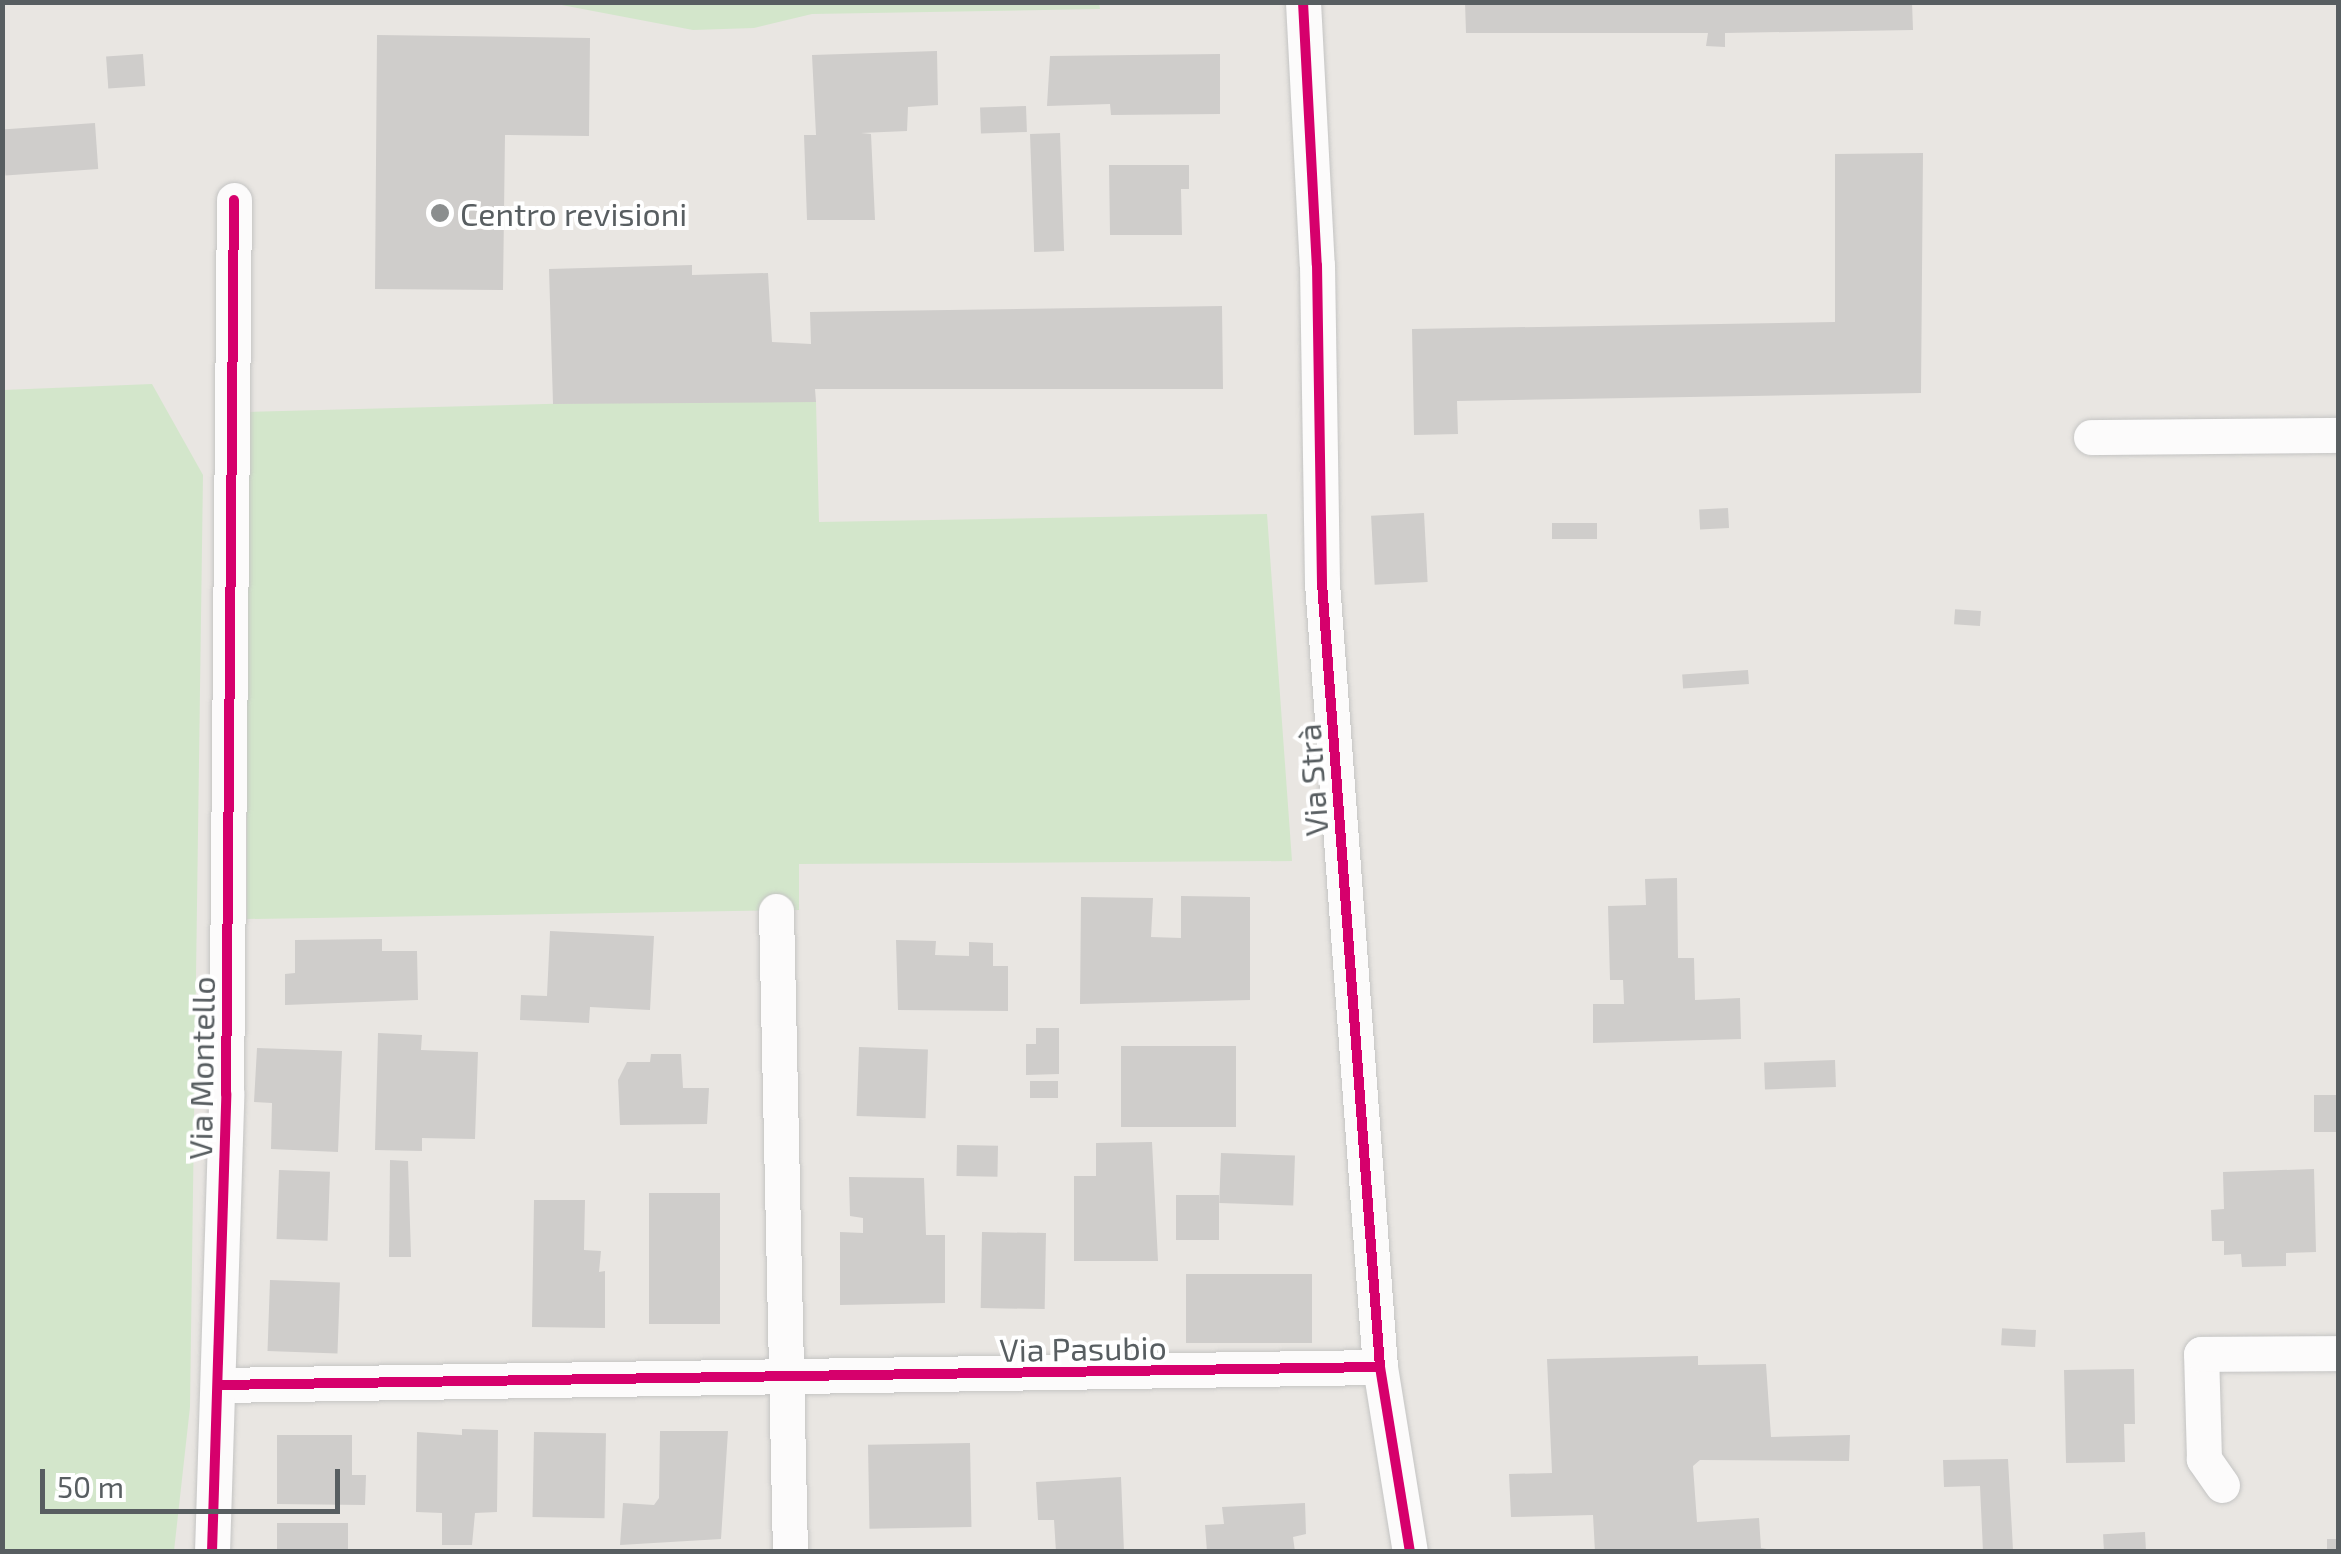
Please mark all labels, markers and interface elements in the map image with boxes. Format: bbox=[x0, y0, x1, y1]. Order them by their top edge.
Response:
place label: Centro revisioni bbox=[460, 194, 687, 232]
marker: Centro revisioni bbox=[429, 202, 451, 224]
street label: Via Strà bbox=[1289, 723, 1335, 837]
street label: Via Montello bbox=[180, 976, 222, 1160]
street label: Via Pasubio bbox=[999, 1327, 1167, 1369]
scale bar bbox=[45, 1449, 345, 1511]
text: 50 m bbox=[57, 1468, 124, 1504]

